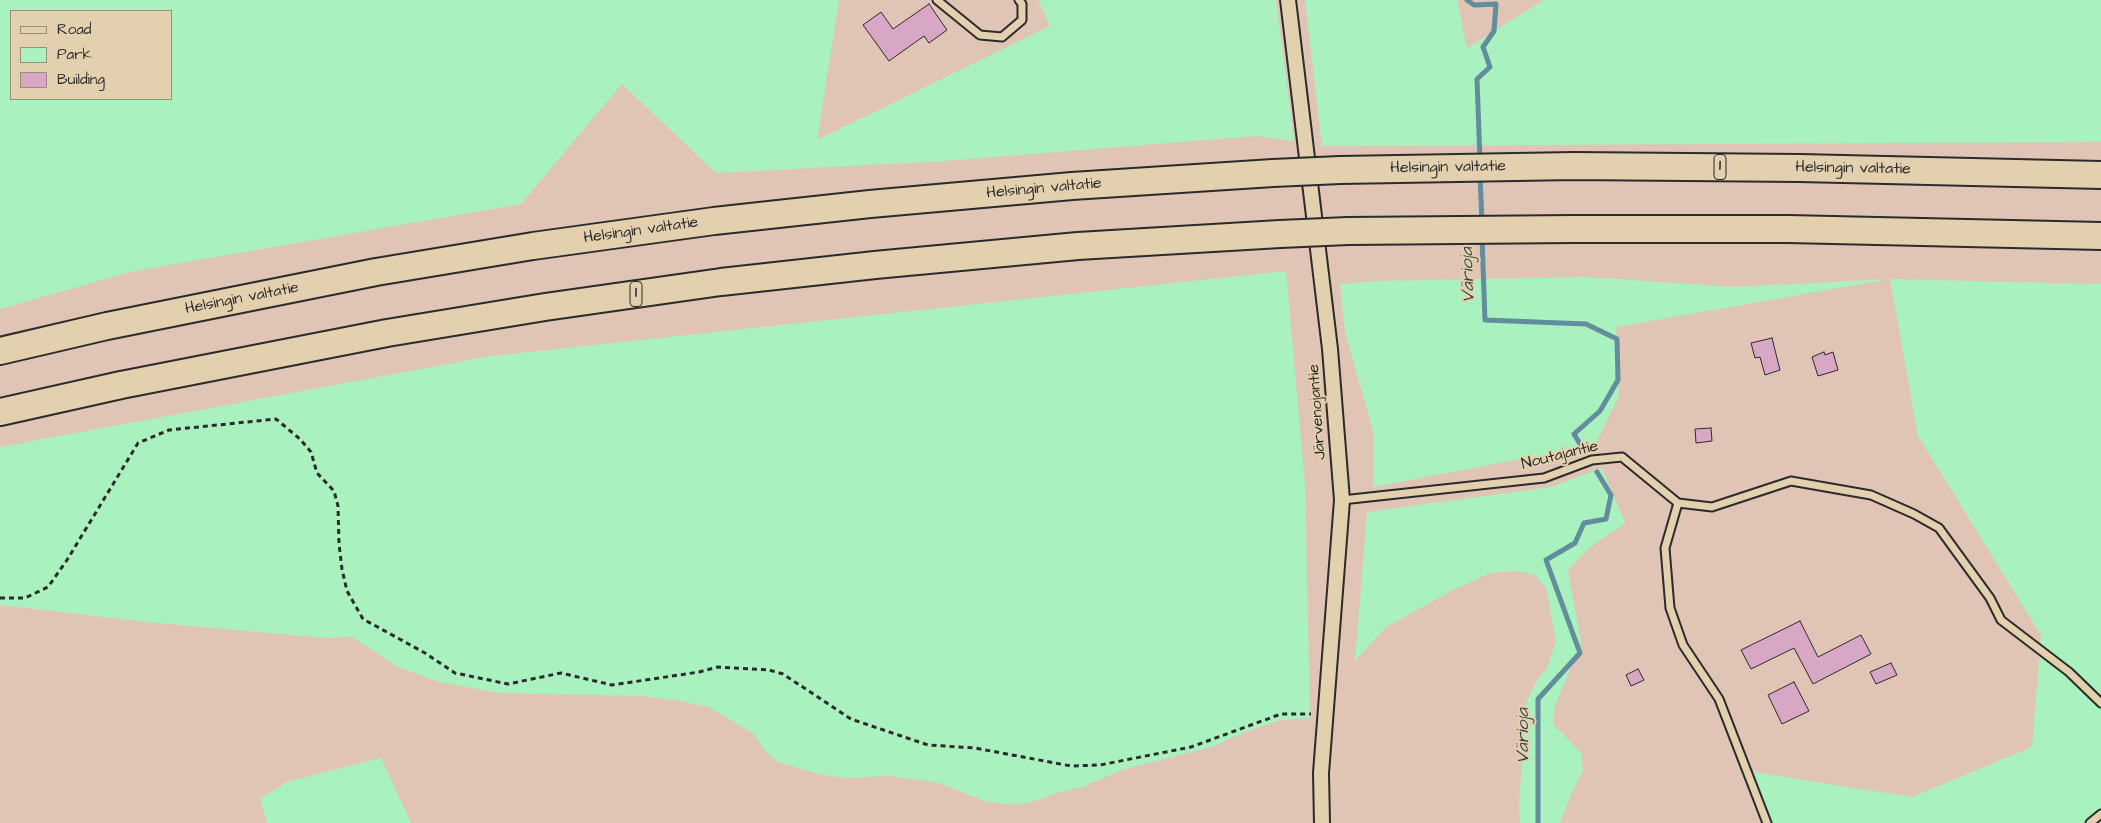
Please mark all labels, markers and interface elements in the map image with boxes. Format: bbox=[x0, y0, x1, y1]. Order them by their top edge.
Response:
legend bbox=[10, 10, 172, 100]
text: Road bbox=[57, 19, 91, 40]
text: Park bbox=[57, 44, 92, 65]
text: Building bbox=[57, 69, 105, 90]
road number: 1 bbox=[1714, 154, 1726, 180]
street label: Helsingin valtatie bbox=[1390, 157, 1506, 179]
street label: Helsingin valtatie bbox=[1795, 158, 1911, 180]
street label: Helsingin valtatie bbox=[986, 174, 1102, 204]
street label: Helsingin valtatie bbox=[582, 213, 700, 249]
water label: Värioja bbox=[1457, 247, 1481, 303]
street label: Helsingin valtatie bbox=[183, 279, 301, 319]
road number: 1 bbox=[630, 282, 642, 306]
street label: Järvenojantie bbox=[1305, 363, 1331, 461]
street label: Noutajantie bbox=[1520, 437, 1600, 475]
water label: Värioja bbox=[1513, 708, 1535, 764]

